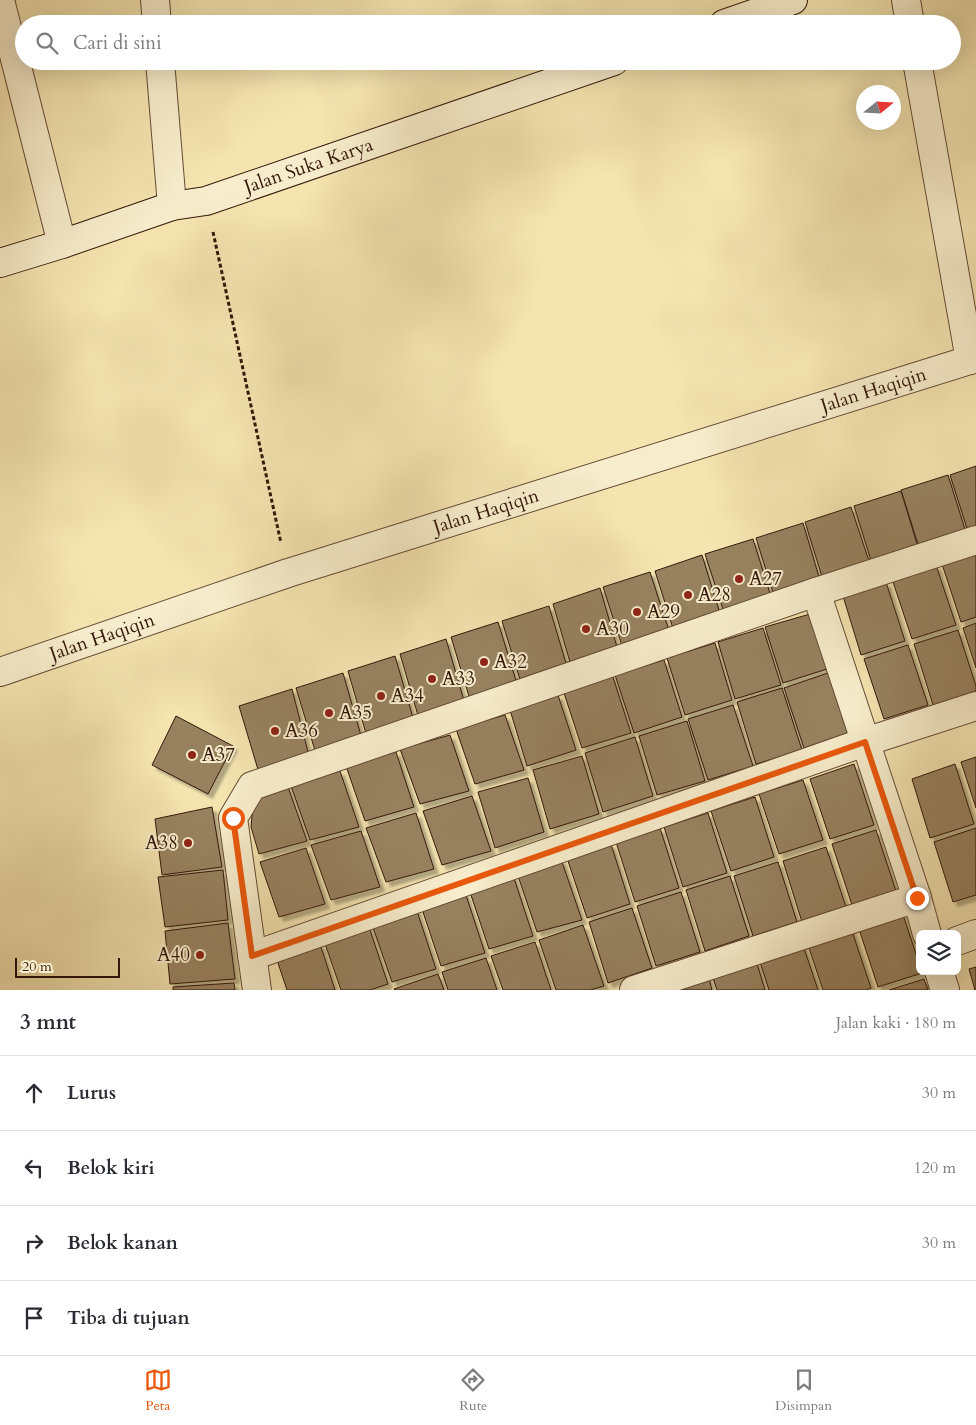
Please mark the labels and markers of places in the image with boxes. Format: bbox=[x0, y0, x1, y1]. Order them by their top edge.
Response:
place label: A27 bbox=[749, 566, 782, 592]
marker: A27 bbox=[733, 573, 745, 585]
place label: A28 bbox=[698, 582, 731, 608]
marker: A28 bbox=[682, 589, 694, 601]
place label: A29 bbox=[647, 599, 680, 625]
marker: A29 bbox=[631, 606, 643, 618]
place label: A30 bbox=[596, 616, 629, 642]
marker: A30 bbox=[580, 623, 592, 635]
place label: A32 bbox=[494, 649, 527, 675]
marker: A32 bbox=[478, 656, 490, 668]
place label: A33 bbox=[442, 666, 475, 692]
marker: A33 bbox=[426, 673, 438, 685]
place label: A34 bbox=[391, 683, 424, 709]
marker: A34 bbox=[375, 690, 387, 702]
place label: A35 bbox=[339, 700, 372, 726]
marker: A35 bbox=[323, 707, 335, 719]
place label: A36 bbox=[285, 718, 318, 744]
marker: A36 bbox=[269, 725, 281, 737]
place label: A37 bbox=[202, 742, 235, 768]
marker: A37 bbox=[186, 749, 198, 761]
place label: A38 bbox=[145, 830, 178, 856]
marker: A38 bbox=[182, 837, 194, 849]
place label: A40 bbox=[157, 942, 190, 968]
marker: A40 bbox=[194, 949, 206, 961]

